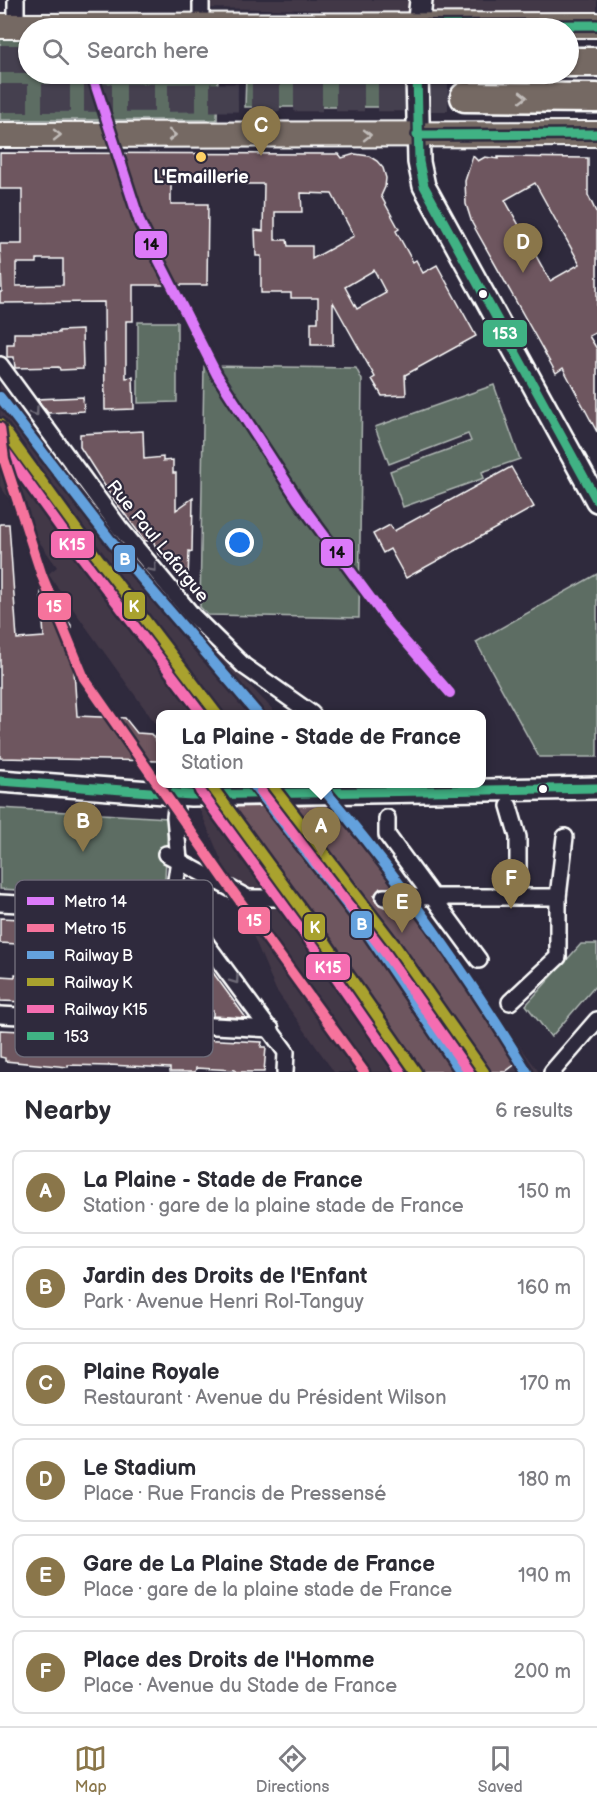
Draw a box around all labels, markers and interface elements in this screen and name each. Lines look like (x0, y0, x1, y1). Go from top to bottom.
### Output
search box (18, 18, 579, 84)
icon: search (39, 35, 72, 68)
text: Search here (87, 38, 209, 65)
one-way arrow (519, 91, 528, 103)
pin: C (242, 106, 280, 156)
one-way arrow (52, 129, 61, 141)
one-way arrow (167, 129, 176, 141)
one-way arrow (362, 129, 371, 141)
marker: L'Emaillerie (194, 150, 208, 164)
place label: L'Emaillerie (153, 167, 249, 188)
pin: D (504, 224, 542, 273)
line badge: 14 (134, 230, 168, 259)
text: 14 (143, 236, 160, 255)
unlabelled marker (477, 288, 489, 300)
line badge: 153 (482, 319, 528, 348)
text: 153 (492, 325, 518, 344)
one-way arrow (27, 406, 38, 417)
street label: Rue Paul Lafargue (102, 476, 213, 607)
your location (225, 528, 254, 557)
line badge: K15 (50, 530, 95, 559)
text: K15 (59, 536, 85, 555)
line badge: 14 (320, 538, 354, 567)
line badge: B (113, 544, 136, 573)
text: 14 (329, 544, 346, 563)
text: B (119, 551, 131, 570)
one-way arrow (145, 561, 156, 572)
line badge: K (123, 591, 146, 620)
line badge: 15 (37, 592, 72, 621)
text: 15 (46, 598, 62, 617)
text: K (129, 598, 140, 617)
popup (156, 710, 486, 788)
text: La Plaine - Stade de France (181, 724, 461, 751)
text: Station (181, 751, 244, 775)
unlabelled marker (537, 783, 549, 795)
pin: B (64, 802, 103, 852)
pin: A (302, 808, 340, 857)
pin: F (492, 860, 530, 909)
legend (15, 880, 213, 1057)
pin: E (382, 884, 422, 933)
text: Metro 14 (64, 893, 127, 912)
line badge: 15 (237, 906, 271, 935)
line badge: B (350, 910, 373, 939)
text: 15 (246, 912, 262, 931)
line badge: K (303, 913, 326, 941)
text: B (356, 916, 368, 935)
text: K (310, 919, 321, 938)
text: Metro 15 (64, 920, 126, 939)
text: Railway B (64, 947, 133, 966)
line badge: K15 (305, 953, 351, 981)
text: K15 (315, 959, 341, 978)
text: Railway K (64, 974, 133, 993)
one-way arrow (228, 974, 239, 985)
text: Railway K15 (64, 1001, 148, 1020)
text: 153 (64, 1028, 89, 1047)
text: Nearby (24, 1096, 111, 1127)
text: 6 results (495, 1099, 573, 1123)
text: La Plaine - Stade de France (83, 1167, 363, 1194)
text: A (39, 1180, 52, 1204)
text: 150 m (518, 1180, 571, 1204)
text: Station · gare de la plaine stade de France (83, 1194, 464, 1218)
text: Jardin des Droits de l'Enfant (83, 1263, 367, 1290)
text: B (38, 1276, 53, 1300)
text: 160 m (517, 1276, 571, 1300)
text: Park · Avenue Henri Rol-Tanguy (83, 1290, 364, 1314)
text: Plaine Royale (83, 1359, 219, 1386)
text: C (38, 1372, 53, 1396)
text: 170 m (520, 1372, 571, 1396)
text: Restaurant · Avenue du Président Wilson (83, 1386, 446, 1410)
text: Le Stadium (83, 1455, 196, 1482)
text: D (39, 1468, 52, 1492)
text: 180 m (518, 1468, 571, 1492)
text: Place · Rue Francis de Pressensé (83, 1482, 386, 1506)
text: Gare de La Plaine Stade de France (83, 1551, 435, 1578)
text: E (39, 1564, 52, 1588)
text: 190 m (518, 1564, 571, 1588)
text: Place · gare de la plaine stade de France (83, 1578, 452, 1602)
text: Place des Droits de l'Homme (83, 1647, 374, 1674)
text: F (39, 1660, 52, 1684)
text: 200 m (514, 1660, 571, 1684)
text: Place · Avenue du Stade de France (83, 1674, 397, 1698)
tab: Map (74, 1742, 107, 1797)
tab: Directions (256, 1742, 329, 1797)
tab: Saved (478, 1742, 523, 1797)

